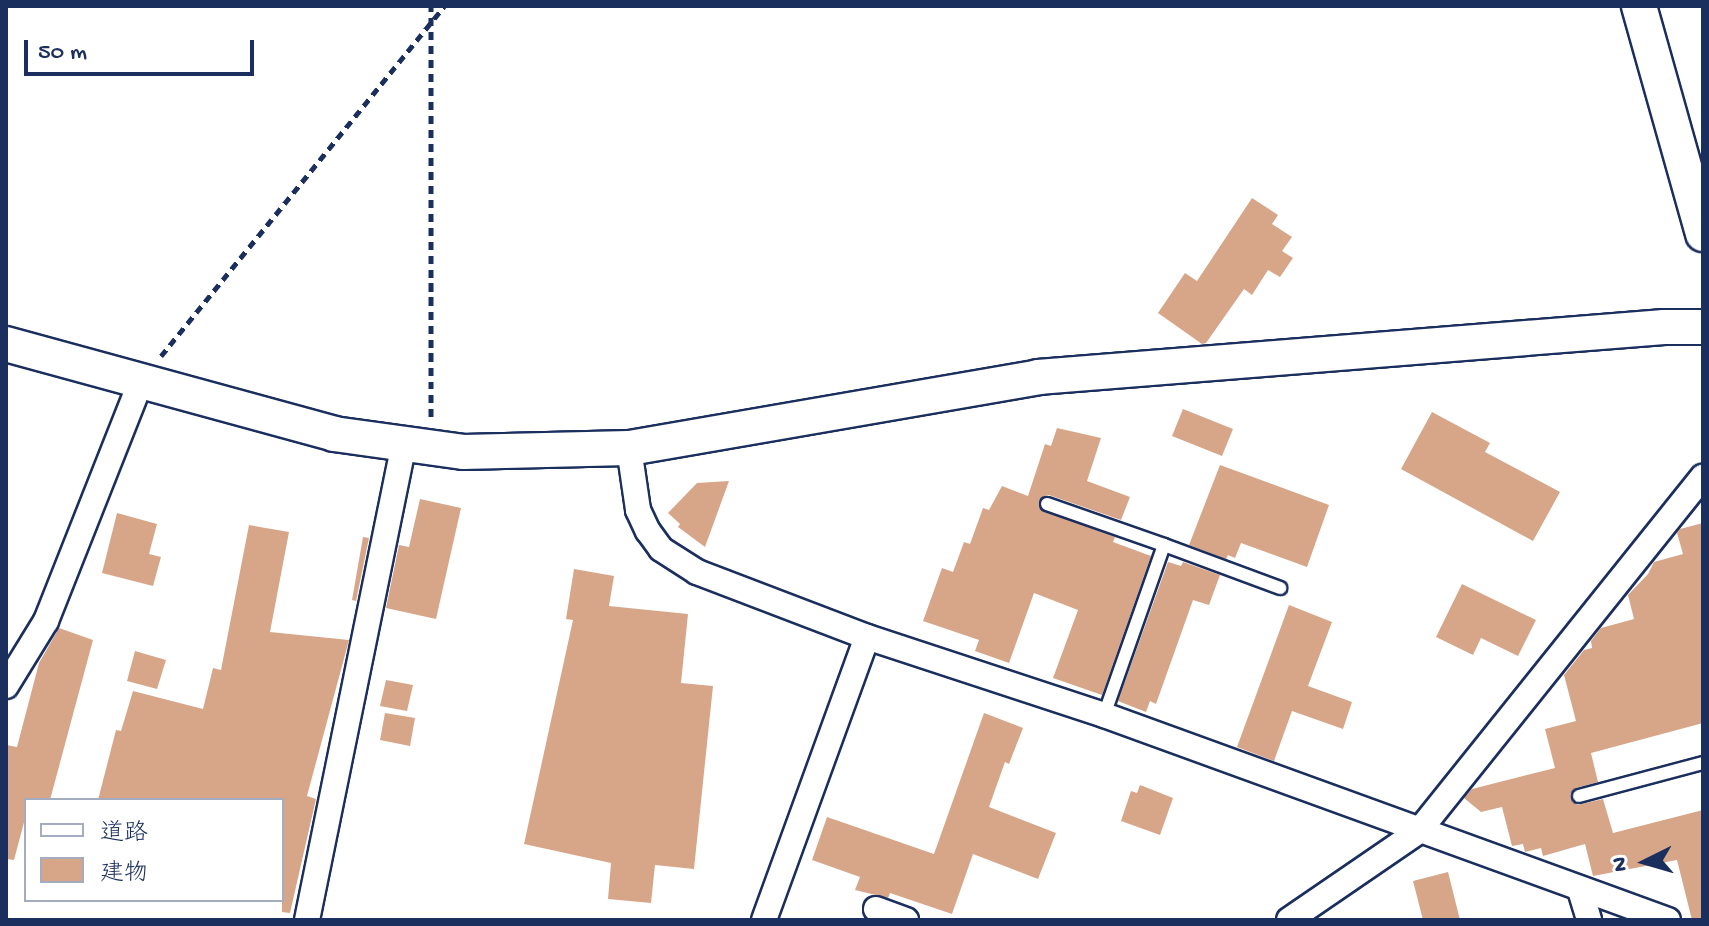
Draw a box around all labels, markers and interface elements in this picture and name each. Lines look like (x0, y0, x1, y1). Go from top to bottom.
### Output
scale bar (28, 24, 258, 74)
text: 50 m (38, 39, 87, 68)
legend (24, 798, 284, 902)
text: 道路 (100, 820, 148, 849)
north arrow (1605, 822, 1685, 902)
text: N (1608, 856, 1635, 872)
text: 建物 (100, 860, 148, 889)

